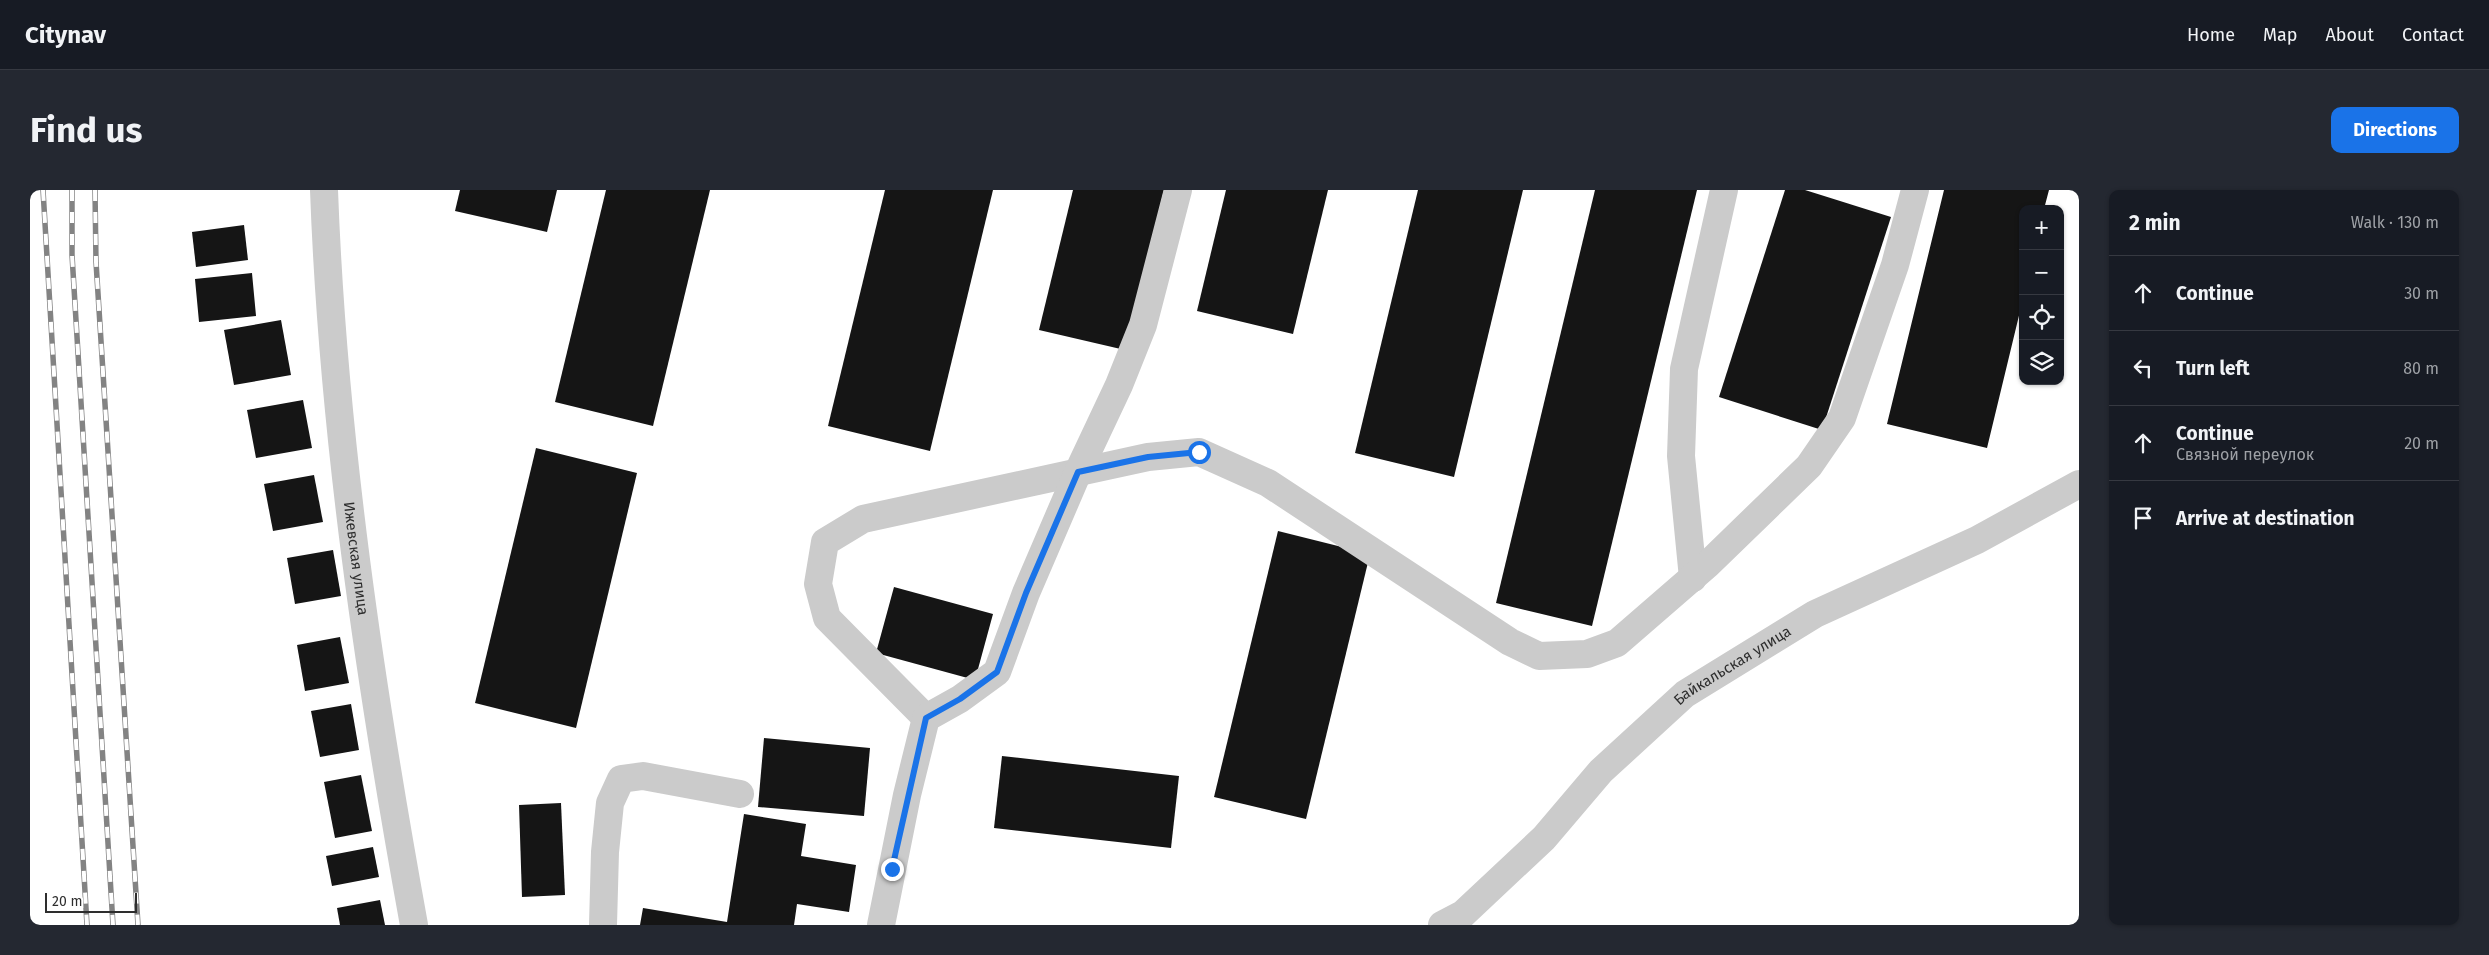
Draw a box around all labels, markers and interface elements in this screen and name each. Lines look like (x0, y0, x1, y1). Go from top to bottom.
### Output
text: Citynav (25, 21, 106, 49)
text: Home (2187, 24, 2235, 46)
text: Map (2263, 24, 2297, 46)
text: About (2325, 24, 2374, 46)
text: Contact (2402, 24, 2464, 46)
button: Directions (2331, 107, 2459, 153)
text: Find us (30, 109, 142, 151)
map controls (2019, 205, 2064, 385)
button: + (2019, 205, 2064, 250)
text: 2 min (2129, 210, 2181, 236)
text: Walk · 130 m (2351, 213, 2439, 232)
button: − (2019, 250, 2064, 295)
icon: ahead (2129, 279, 2157, 307)
text: Continue (2176, 282, 2254, 305)
text: 30 m (2404, 284, 2439, 303)
button: locate (2019, 295, 2064, 340)
button: layers (2019, 340, 2064, 385)
icon: left (2129, 354, 2157, 382)
text: Turn left (2176, 357, 2250, 380)
text: 80 m (2403, 359, 2439, 378)
text: Continue (2176, 422, 2254, 445)
icon: ahead (2129, 429, 2157, 457)
text: 20 m (2404, 434, 2439, 453)
route start (1188, 441, 1211, 464)
text: Связной переулок (2176, 445, 2314, 464)
street label: Ижевская улица (340, 501, 372, 616)
icon: arrive (2129, 504, 2157, 532)
text: Arrive at destination (2176, 507, 2355, 530)
street label: Байкальская улица (1670, 622, 1794, 709)
route end (881, 858, 904, 881)
scale bar (45, 890, 138, 913)
text: 20 m (52, 893, 82, 910)

